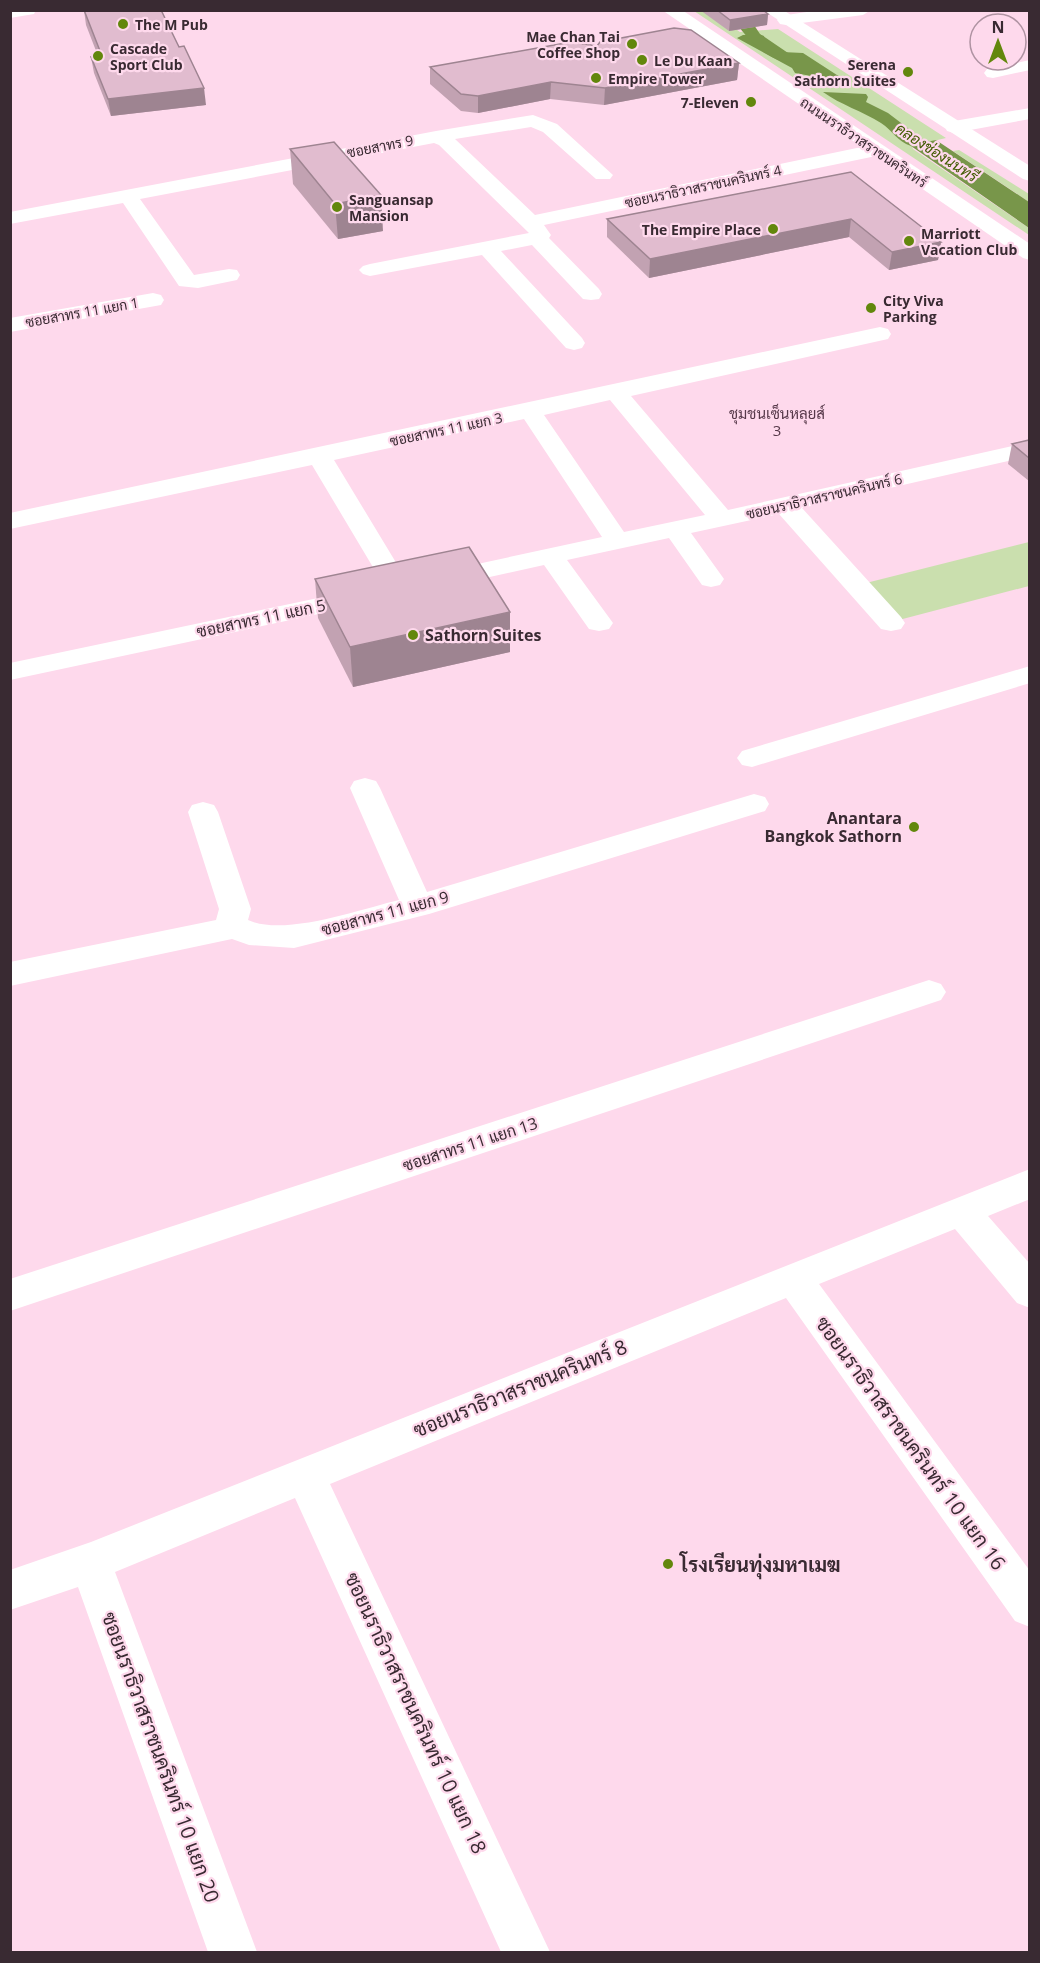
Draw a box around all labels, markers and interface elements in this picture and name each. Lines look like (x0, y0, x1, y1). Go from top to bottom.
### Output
north arrow (968, 12, 1028, 72)
place label: The M Pub (135, 15, 208, 34)
text: N (991, 16, 1005, 38)
marker: The M Pub (116, 17, 130, 31)
place label: Mae Chan Tai Coffee Shop (526, 27, 620, 62)
marker: Mae Chan Tai Coffee Shop (625, 37, 639, 51)
place label: Cascade Sport Club (110, 39, 183, 74)
marker: Cascade Sport Club (91, 49, 105, 63)
place label: Le Du Kaan (654, 51, 732, 70)
marker: Le Du Kaan (635, 53, 649, 67)
place label: Serena Sathorn Suites (794, 55, 896, 90)
marker: Serena Sathorn Suites (901, 65, 915, 79)
place label: Empire Tower (608, 69, 705, 88)
marker: Empire Tower (589, 71, 603, 85)
street label: ถนนนราธิวาสราชนครินทร์ (797, 92, 931, 192)
place label: 7-Eleven (681, 93, 739, 112)
marker: 7-Eleven (744, 95, 758, 109)
water label: คลองช่องนนทรี (892, 118, 983, 187)
street label: ซอยสาทร 9 (345, 130, 415, 162)
street label: ซอยนราธิวาสราชนครินทร์ 4 (623, 160, 783, 212)
place label: Sanguansap Mansion (349, 190, 434, 225)
marker: Sanguansap Mansion (330, 200, 344, 214)
place label: The Empire Place (642, 220, 761, 239)
marker: The Empire Place (766, 222, 780, 236)
place label: Marriott Vacation Club (921, 224, 1017, 259)
marker: Marriott Vacation Club (902, 234, 916, 248)
place label: City Viva Parking (883, 291, 944, 326)
street label: ซอยสาทร 11 แยก 1 (24, 293, 140, 331)
marker: City Viva Parking (864, 301, 878, 315)
district label: ชุมชนเซ็นหลุยส์ 3 (729, 403, 825, 440)
street label: ซอยสาทร 11 แยก 3 (388, 408, 504, 450)
street label: ซอยนราธิวาสราชนครินทร์ 6 (744, 469, 904, 523)
street label: ซอยสาทร 11 แยก 5 (195, 594, 327, 642)
place label: Sathorn Suites (425, 624, 541, 646)
marker: Sathorn Suites (406, 628, 420, 642)
place label: Anantara Bangkok Sathorn (765, 807, 902, 847)
marker: Anantara Bangkok Sathorn (907, 820, 921, 834)
street label: ซอยสาทร 11 แยก 9 (319, 885, 451, 941)
street label: ซอยสาทร 11 แยก 13 (400, 1112, 540, 1176)
street label: ซอยนราธิวาสราชนครินทร์ 10 แยก 16 (810, 1311, 1012, 1575)
street label: ซอยนราธิวาสราชนครินทร์ 8 (409, 1333, 631, 1443)
place label: โรงเรียนทุ่งมหาเมฆ (679, 1551, 841, 1580)
marker: โรงเรียนทุ่งมหาเมฆ (661, 1557, 675, 1571)
street label: ซอยนราธิวาสราชนครินทร์ 10 แยก 18 (339, 1568, 493, 1858)
street label: ซอยนราธิวาสราชนครินทร์ 10 แยก 20 (96, 1608, 226, 1906)

